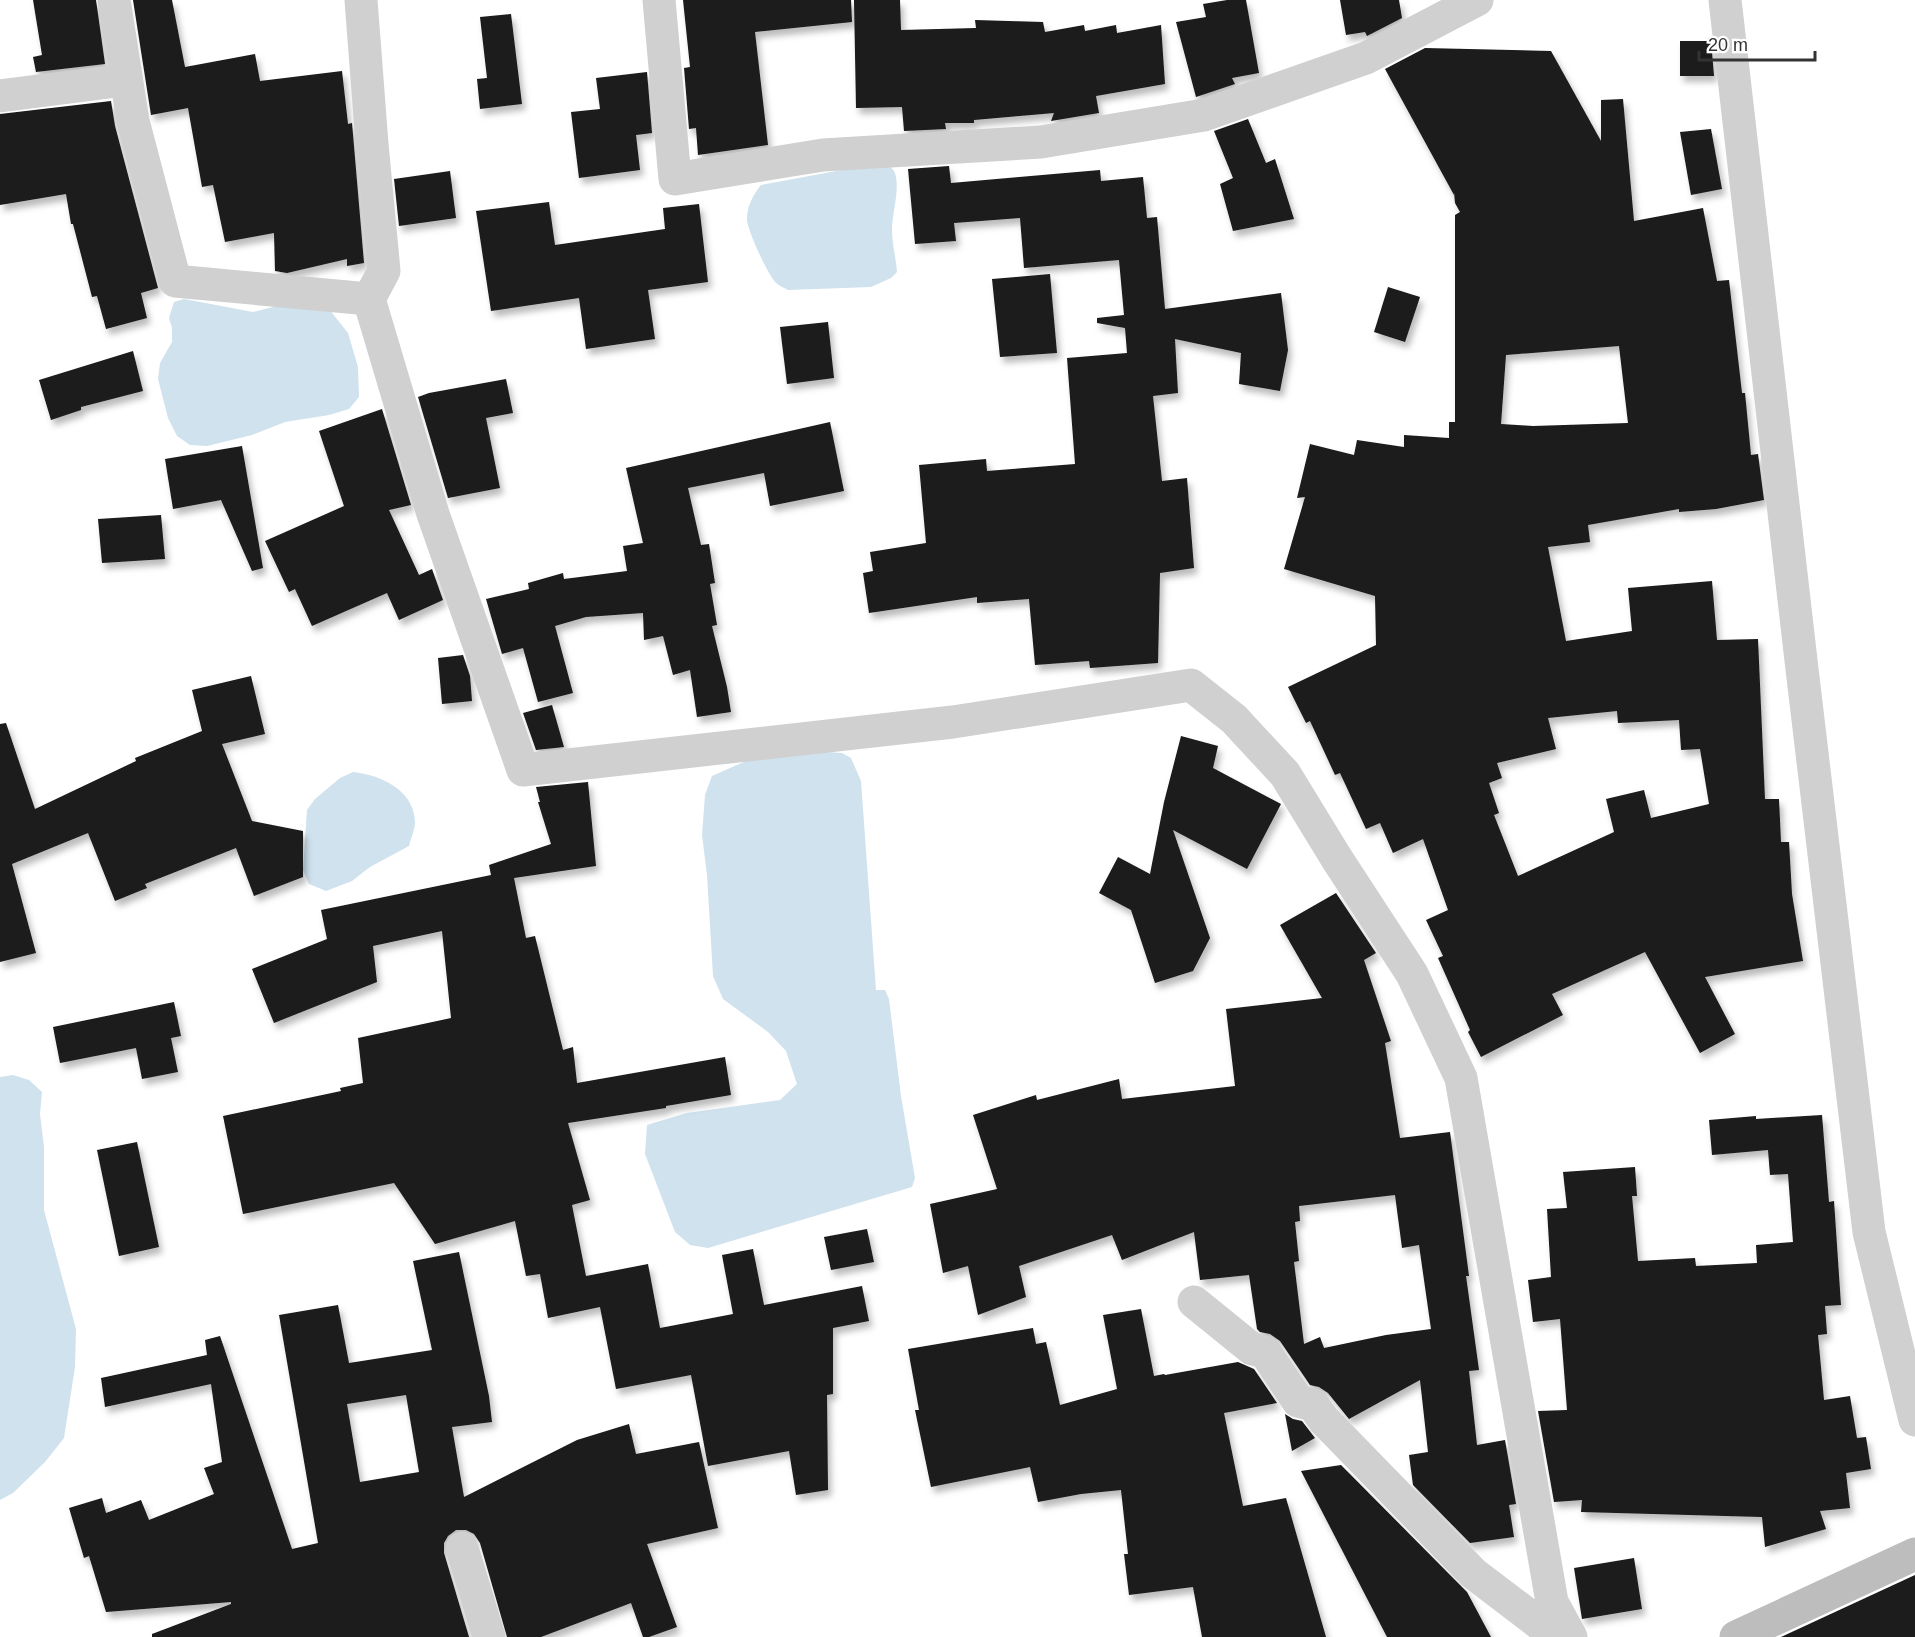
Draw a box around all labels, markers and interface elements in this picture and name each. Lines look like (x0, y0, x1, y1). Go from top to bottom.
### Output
scale bar (1699, 24, 1814, 62)
text: 20 m (1708, 35, 1748, 55)

